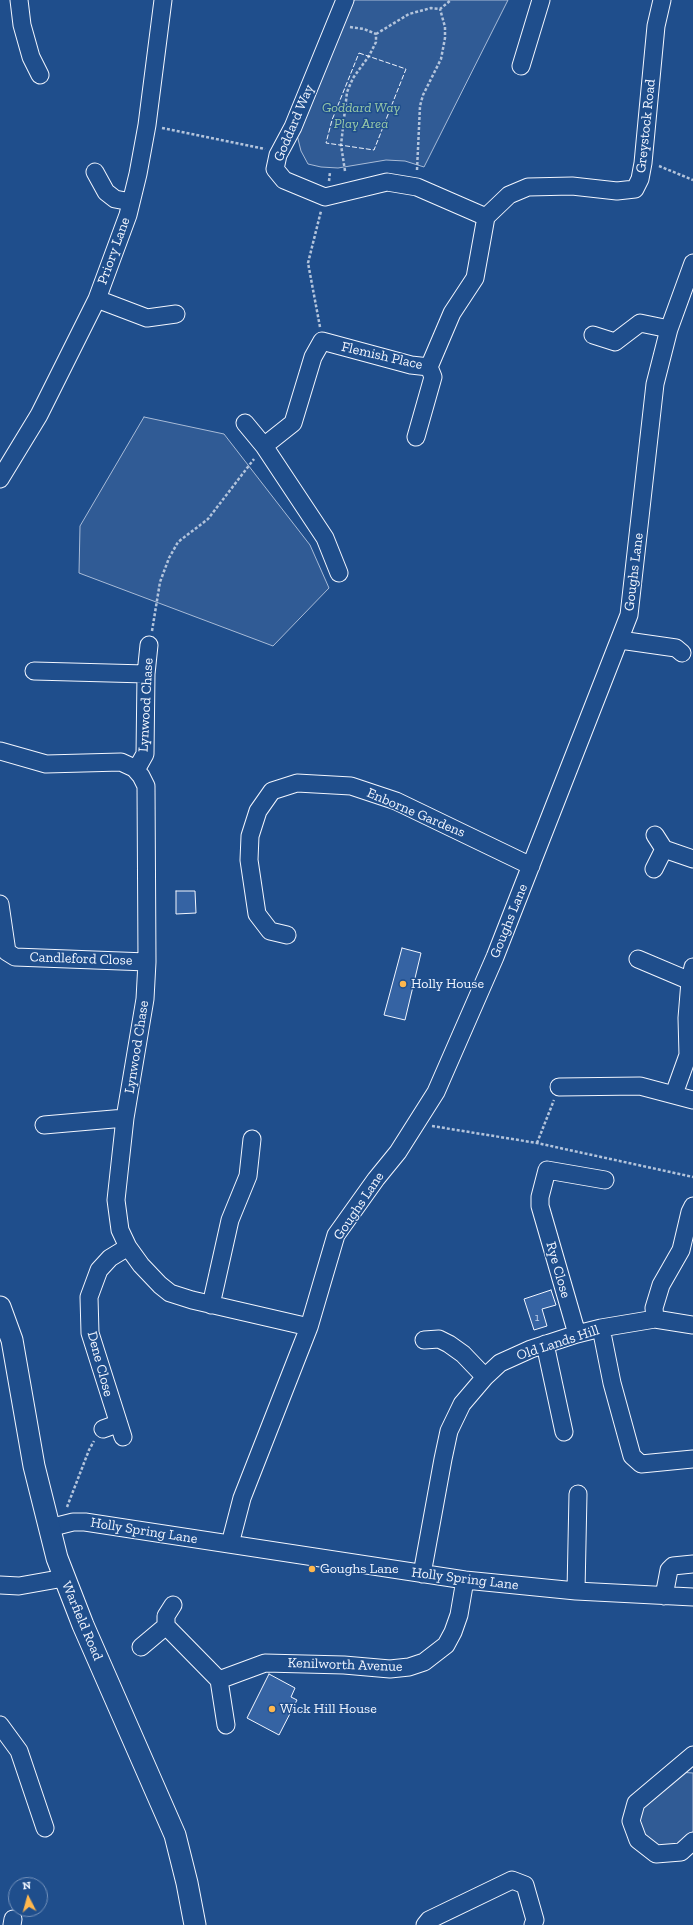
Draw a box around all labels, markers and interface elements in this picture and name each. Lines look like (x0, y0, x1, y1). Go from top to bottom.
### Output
street label: Greystock Road (633, 78, 659, 174)
street label: Goddard Way (270, 82, 318, 164)
park label: Goddard Way Play Area (322, 100, 400, 132)
street label: Priory Lane (94, 215, 134, 287)
street label: Flemish Place (340, 338, 424, 374)
street label: Goughs Lane (621, 532, 647, 612)
street label: Lynwood Chase (135, 658, 157, 752)
street label: Enborne Gardens (364, 785, 468, 841)
street label: Goughs Lane (487, 881, 531, 961)
street label: Candleford Close (29, 949, 133, 969)
place label: Holly House (411, 976, 484, 992)
marker: Holly House (398, 979, 408, 989)
street label: Lynwood Chase (121, 999, 153, 1095)
street label: Goughs Lane (330, 1169, 388, 1243)
street label: Rye Close (542, 1240, 574, 1300)
house number: 1 (535, 1311, 539, 1325)
street label: Old Lands Hill (515, 1322, 601, 1364)
street label: Dene Close (83, 1330, 117, 1398)
street label: Holly Spring Lane (89, 1514, 199, 1548)
place label: Goughs Lane (320, 1561, 399, 1577)
marker: Goughs Lane (307, 1564, 317, 1574)
street label: Holly Spring Lane (410, 1564, 520, 1594)
street label: Warfield Road (58, 1579, 106, 1663)
street label: Kenilworth Avenue (287, 1655, 403, 1675)
place label: Wick Hill House (280, 1701, 377, 1717)
marker: Wick Hill House (267, 1704, 277, 1714)
north arrow (8, 1877, 48, 1917)
text: N (22, 1879, 32, 1892)

